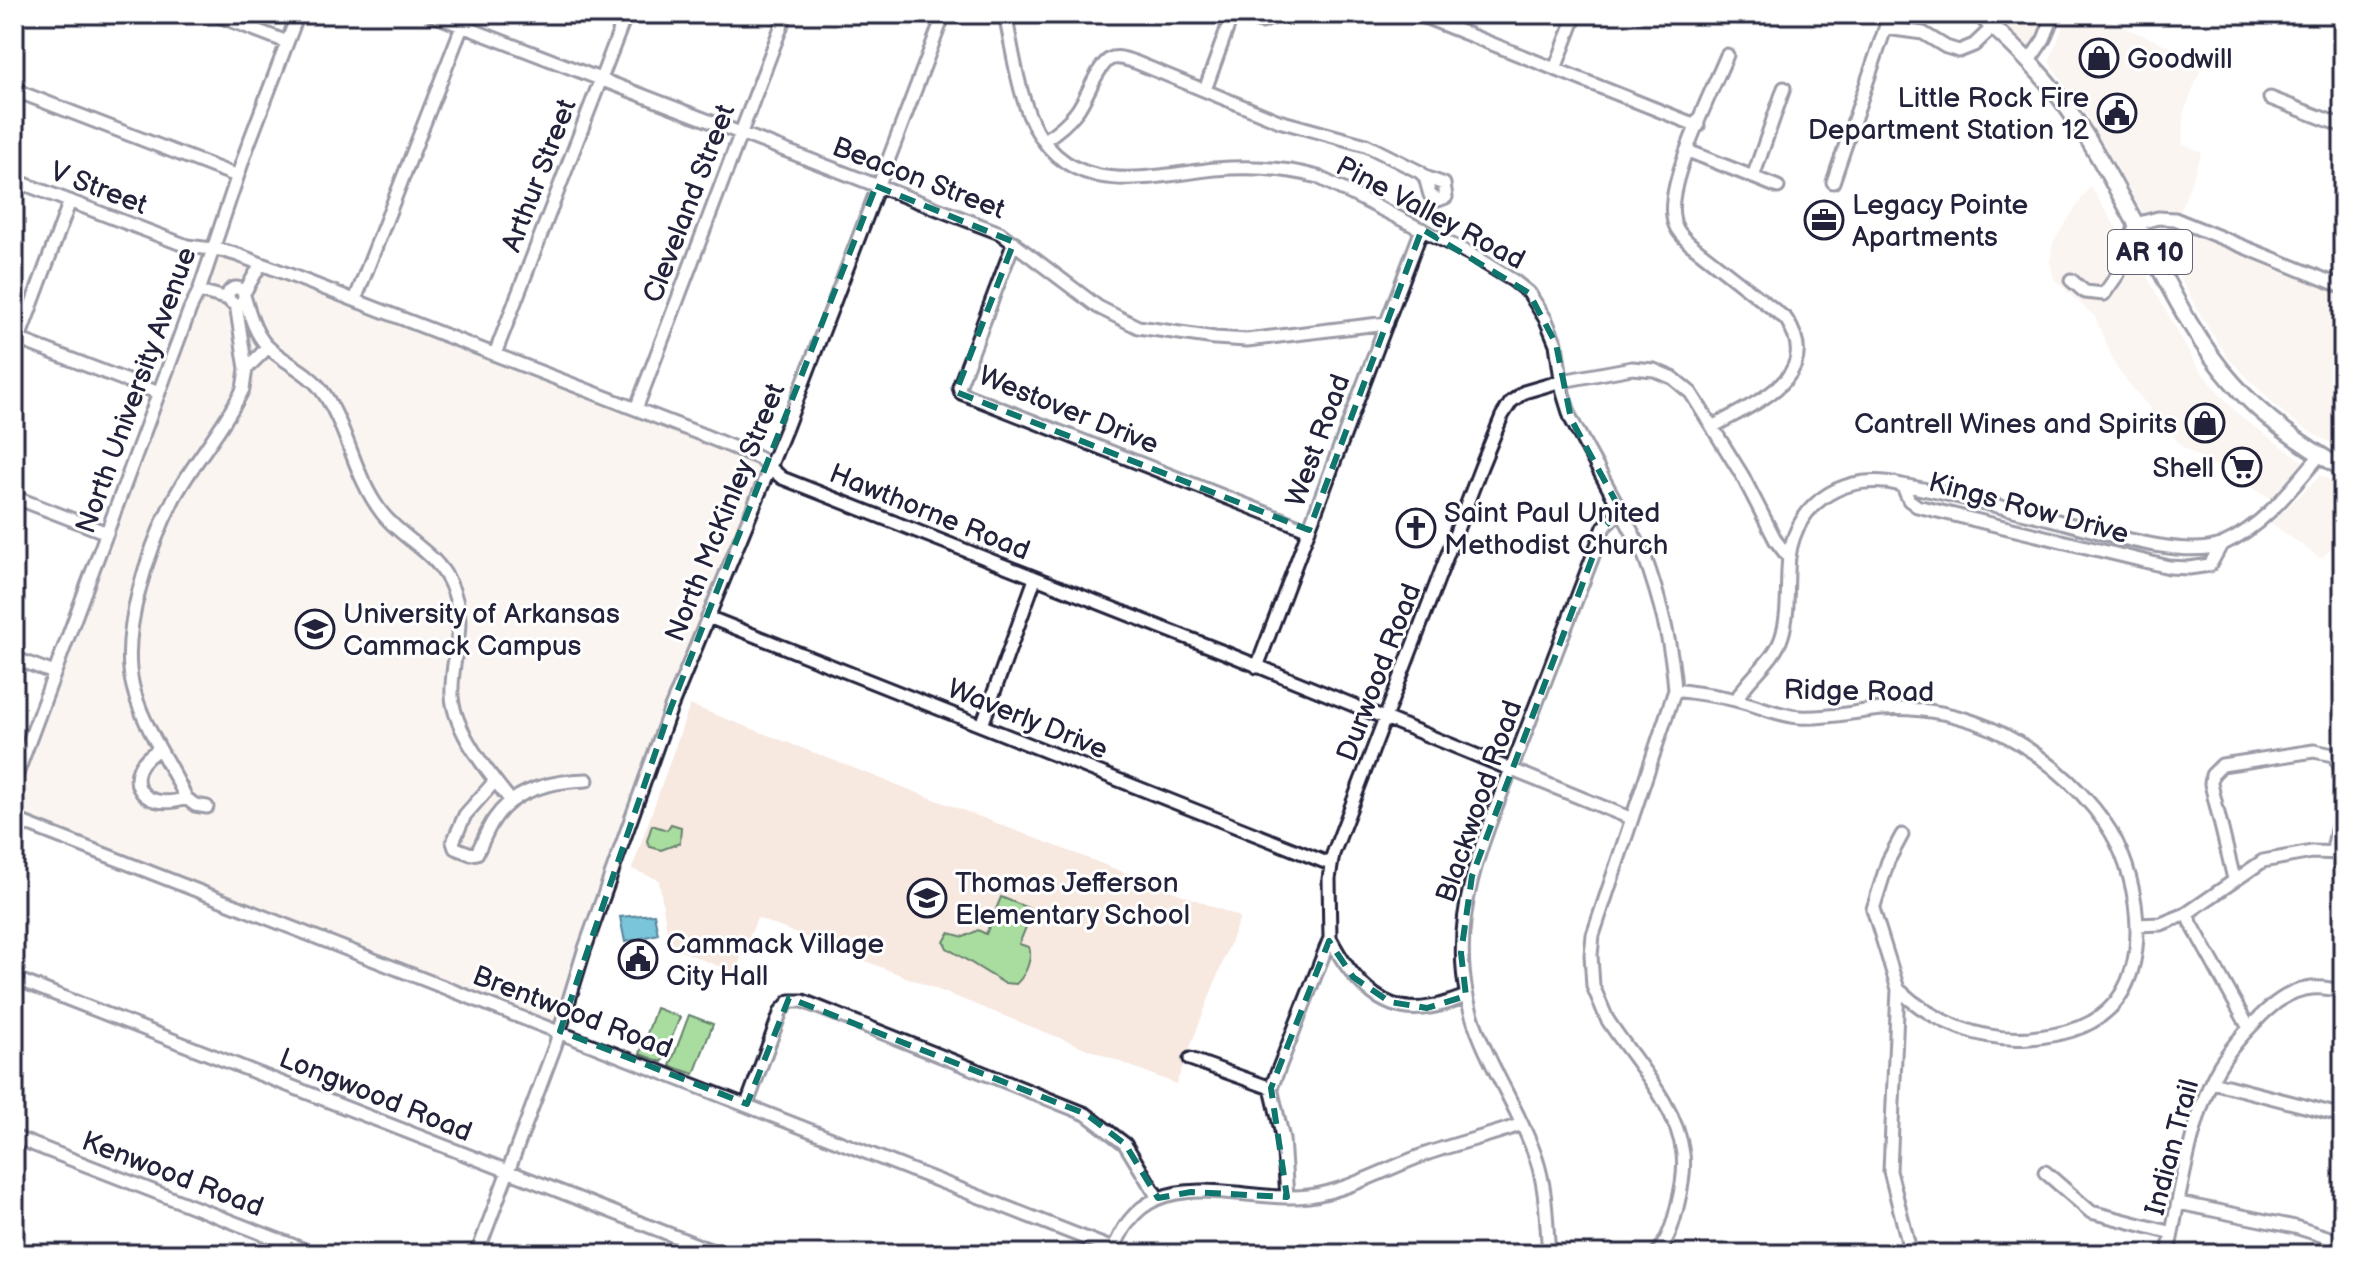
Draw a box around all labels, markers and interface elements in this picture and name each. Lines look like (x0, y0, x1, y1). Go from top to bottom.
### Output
shop icon: Goodwill (2078, 37, 2120, 79)
place label: Goodwill (2127, 43, 2233, 76)
place label: Little Rock Fire Department Station 12 (1808, 82, 2089, 147)
public building icon: Little Rock Fire Department Station 12 (2096, 92, 2138, 134)
street label: Arthur Street (495, 94, 584, 257)
street label: Cleveland Street (636, 99, 743, 307)
street label: Beacon Street (828, 130, 1010, 227)
street label: Pine Valley Road (1330, 150, 1530, 277)
street label: V Street (45, 155, 152, 222)
place label: Legacy Pointe Apartments (1852, 189, 2028, 254)
office icon: Legacy Pointe Apartments (1803, 199, 1845, 241)
road number: AR 10 (2108, 230, 2192, 274)
street label: North University Avenue (69, 243, 204, 538)
street label: Westover Drive (974, 359, 1163, 461)
street label: West Road (1279, 370, 1358, 511)
street label: North McKinley Street (658, 378, 792, 646)
shop icon: Cantrell Wines and Spirits (2184, 402, 2226, 444)
place label: Cantrell Wines and Spirits (1854, 408, 2177, 441)
supermarket icon: Shell (2221, 446, 2263, 488)
place label: Shell (2152, 452, 2214, 485)
street label: Hawthorne Road (824, 457, 1034, 568)
street label: Kings Row Drive (1925, 466, 2132, 551)
place label: Saint Paul United Methodist Church (1444, 497, 1668, 562)
church icon: Saint Paul United Methodist Church (1395, 507, 1437, 549)
street label: Durwood Road (1330, 579, 1428, 766)
place label: University of Arkansas Cammack Campus (343, 598, 620, 663)
school or university icon: University of Arkansas Cammack Campus (294, 608, 336, 650)
street label: Waverly Drive (942, 672, 1112, 767)
street label: Ridge Road (1783, 674, 1935, 709)
street label: Blackwood Road (1429, 696, 1529, 907)
place label: Thomas Jefferson Elementary School (955, 867, 1190, 932)
school or university icon: Thomas Jefferson Elementary School (906, 877, 948, 919)
place label: Cammack Village City Hall (666, 928, 884, 993)
public building icon: Cammack Village City Hall (617, 938, 659, 980)
street label: Brentwood Road (468, 959, 677, 1066)
street label: Longwood Road (274, 1042, 477, 1149)
street label: Indian Trail (2139, 1076, 2206, 1219)
street label: Kenwood Road (77, 1125, 268, 1224)

